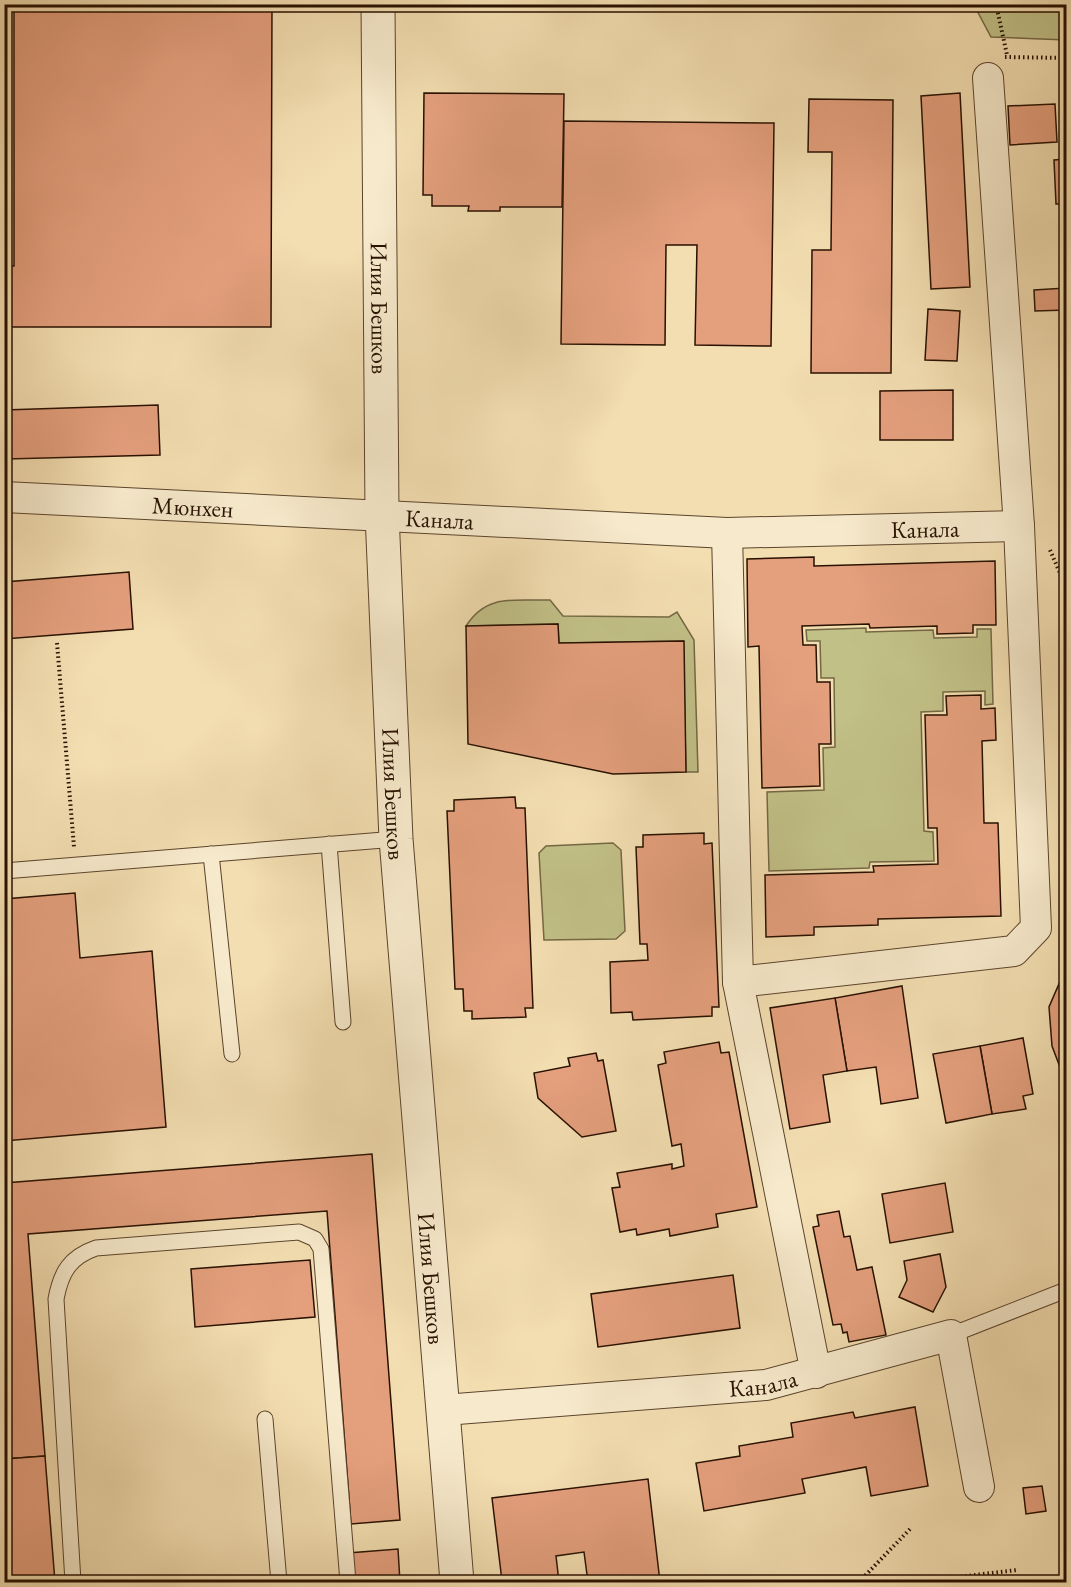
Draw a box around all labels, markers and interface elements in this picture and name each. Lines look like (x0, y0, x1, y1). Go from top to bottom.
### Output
street label: Илия Бешков (364, 242, 396, 374)
street label: Мюнхен (151, 489, 234, 524)
street label: Канала (404, 501, 475, 536)
street label: Канала (890, 512, 960, 545)
street label: Илия Бешков (376, 727, 413, 861)
street label: Илия Бешков (411, 1211, 453, 1345)
street label: Канала (728, 1362, 801, 1403)

